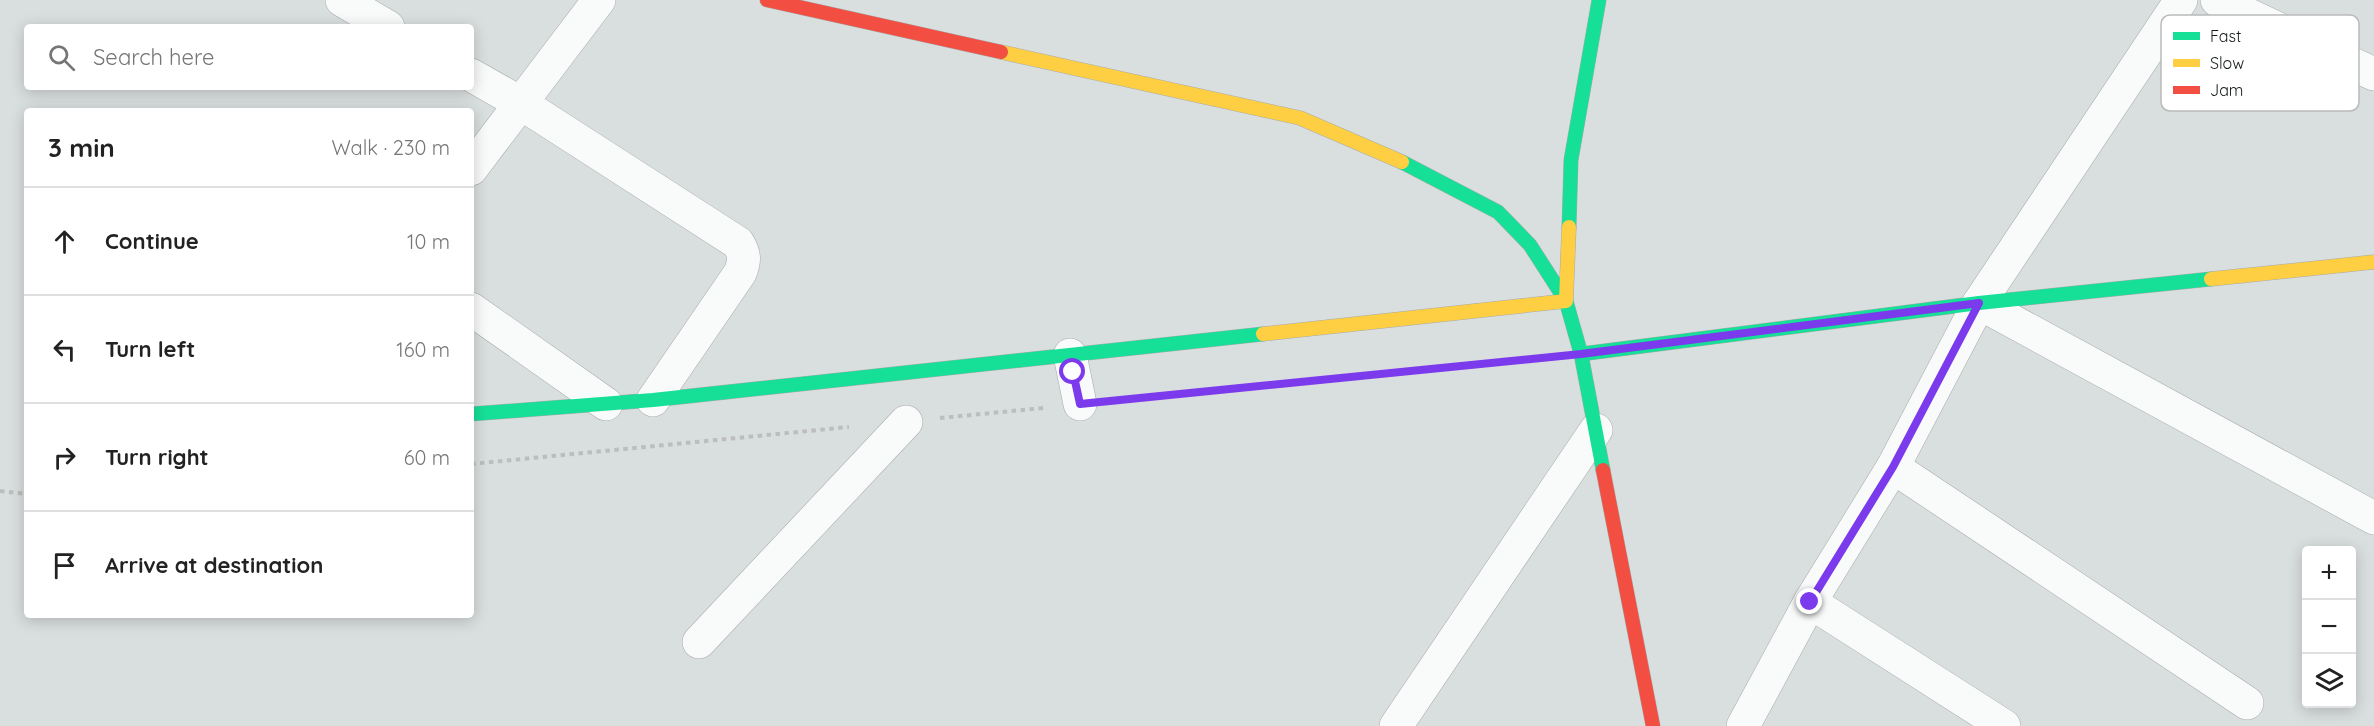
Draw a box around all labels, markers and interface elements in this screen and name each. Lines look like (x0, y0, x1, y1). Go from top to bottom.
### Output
legend (2161, 15, 2359, 111)
search box (24, 24, 474, 90)
text: Fast (2210, 26, 2241, 46)
icon: search (45, 41, 78, 74)
text: Search here (93, 43, 214, 71)
text: Slow (2210, 53, 2244, 73)
text: Jam (2210, 80, 2243, 100)
text: 3 min (48, 131, 115, 164)
text: Walk · 230 m (331, 135, 450, 160)
icon: ahead (48, 225, 81, 258)
text: Continue (105, 227, 199, 255)
text: 10 m (407, 229, 450, 254)
icon: left (48, 333, 81, 366)
text: Turn left (105, 335, 195, 363)
text: 160 m (396, 337, 450, 362)
route start (1059, 358, 1085, 384)
icon: right (48, 441, 81, 474)
text: Turn right (105, 443, 209, 471)
text: 60 m (404, 445, 450, 470)
map controls (2302, 546, 2356, 708)
button: + (2302, 546, 2356, 600)
icon: arrive (48, 549, 81, 582)
text: Arrive at destination (105, 551, 323, 579)
route end (1796, 588, 1822, 614)
button: − (2302, 600, 2356, 654)
button: layers (2302, 654, 2356, 708)

